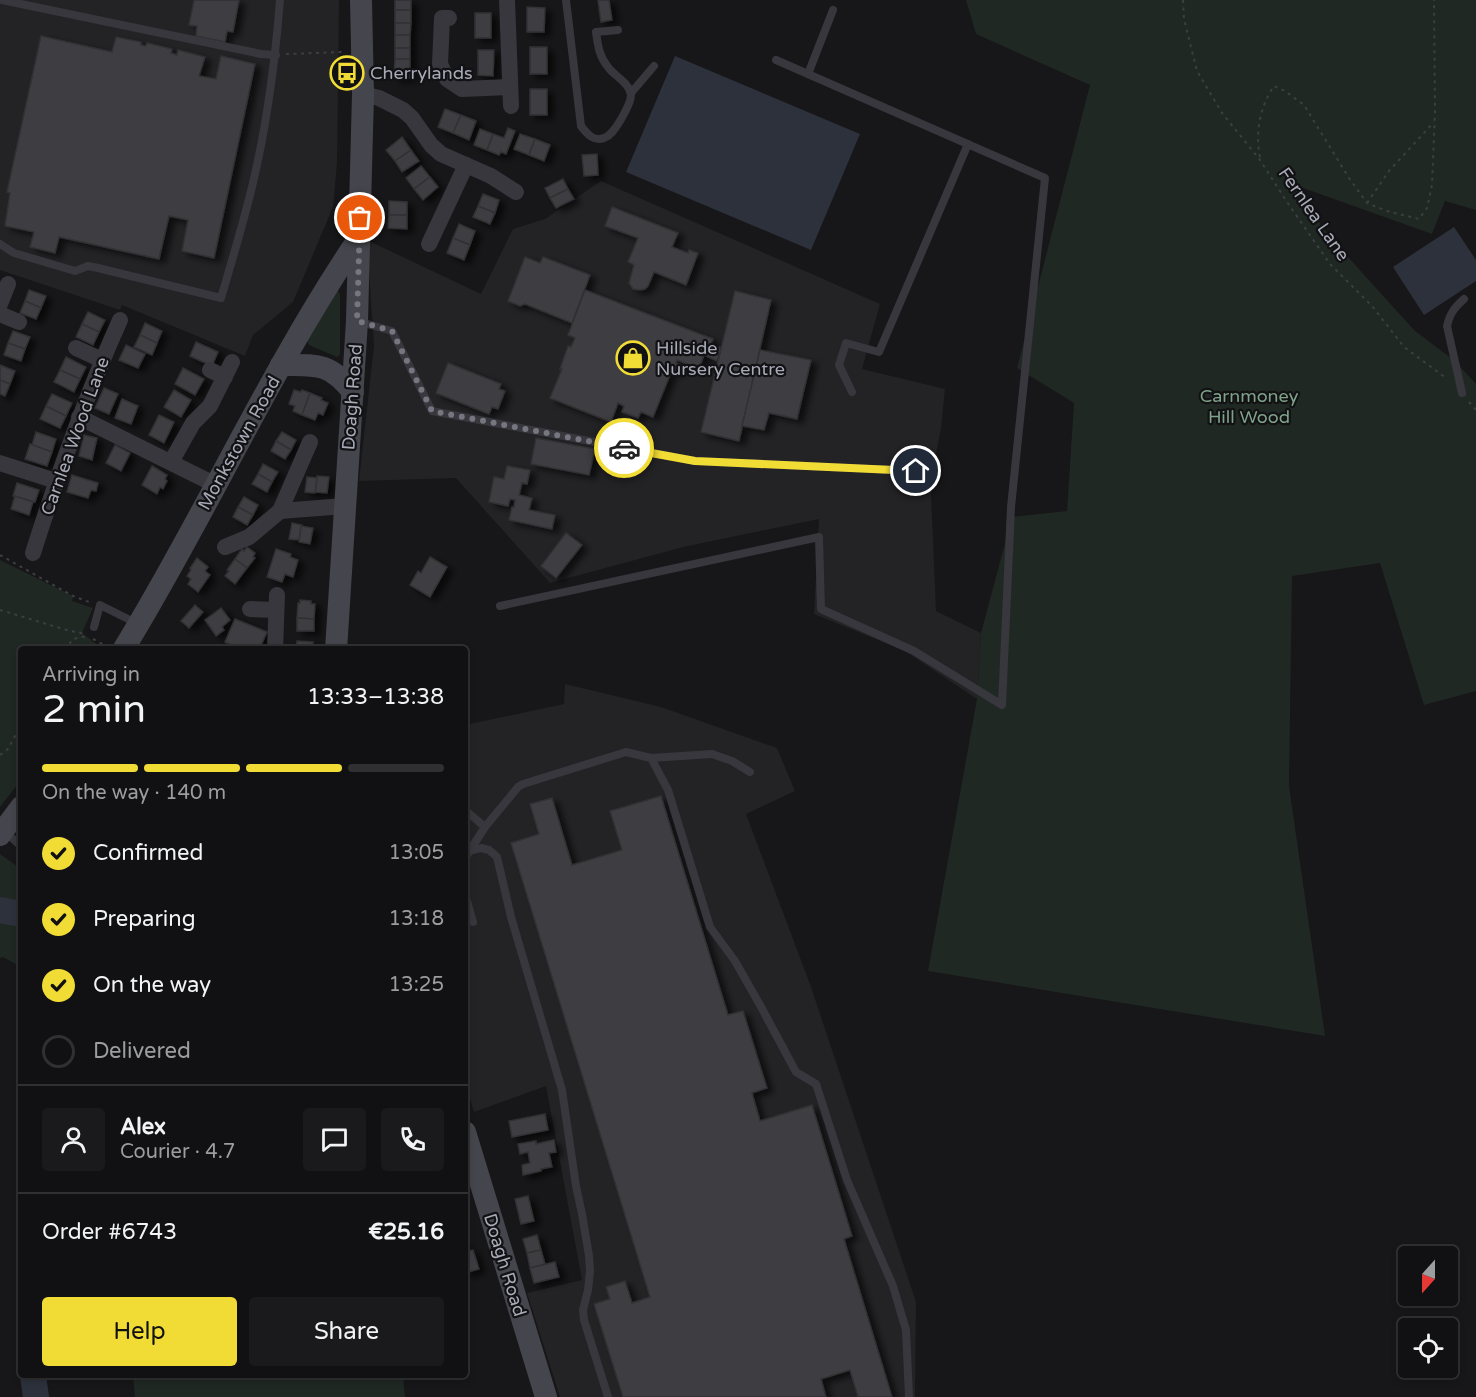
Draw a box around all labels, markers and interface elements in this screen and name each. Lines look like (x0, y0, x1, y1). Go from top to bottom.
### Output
bus stop icon: Cherrylands (329, 55, 365, 91)
place label: Cherrylands (370, 62, 473, 84)
street label: Fernlea Lane (1274, 163, 1354, 265)
pin (334, 192, 385, 243)
icon: bag (343, 201, 376, 234)
place label: Hillside Nursery Centre (656, 337, 785, 380)
shop icon: Hillside Nursery Centre (615, 340, 651, 376)
street label: Doagh Road (337, 343, 367, 451)
street label: Carnlea Wood Lane (36, 354, 114, 518)
street label: Monkstown Road (193, 372, 285, 514)
park label: Carnmoney Hill Wood (1200, 385, 1299, 428)
courier (594, 418, 654, 478)
icon: car (608, 432, 641, 465)
pin (890, 445, 941, 496)
icon: home (899, 454, 932, 487)
text: Arriving in (42, 663, 140, 687)
text: 13:33–13:38 (307, 684, 444, 710)
text: 2 min (42, 686, 146, 733)
text: On the way · 140 m (42, 781, 226, 805)
icon: check (42, 837, 75, 870)
text: Confirmed (93, 840, 203, 866)
text: 13:05 (389, 841, 444, 865)
icon: check (42, 903, 75, 936)
text: Preparing (93, 906, 196, 932)
text: 13:18 (389, 907, 444, 931)
icon: check (42, 969, 75, 1002)
text: On the way (93, 972, 211, 998)
text: 13:25 (389, 973, 444, 997)
text: Delivered (93, 1038, 191, 1064)
button: person (42, 1108, 105, 1171)
button: chat (303, 1108, 366, 1171)
button: phone (381, 1108, 444, 1171)
text: Alex (120, 1114, 166, 1140)
text: Courier · 4.7 (120, 1140, 235, 1164)
street label: Doagh Road (479, 1211, 531, 1319)
text: Order #6743 (42, 1219, 177, 1245)
text: €25.16 (368, 1219, 444, 1245)
north arrow (1398, 1246, 1458, 1306)
map controls (1398, 1246, 1458, 1378)
button: Help (42, 1297, 237, 1366)
button: Share (249, 1297, 444, 1366)
button: locate (1398, 1318, 1458, 1378)

